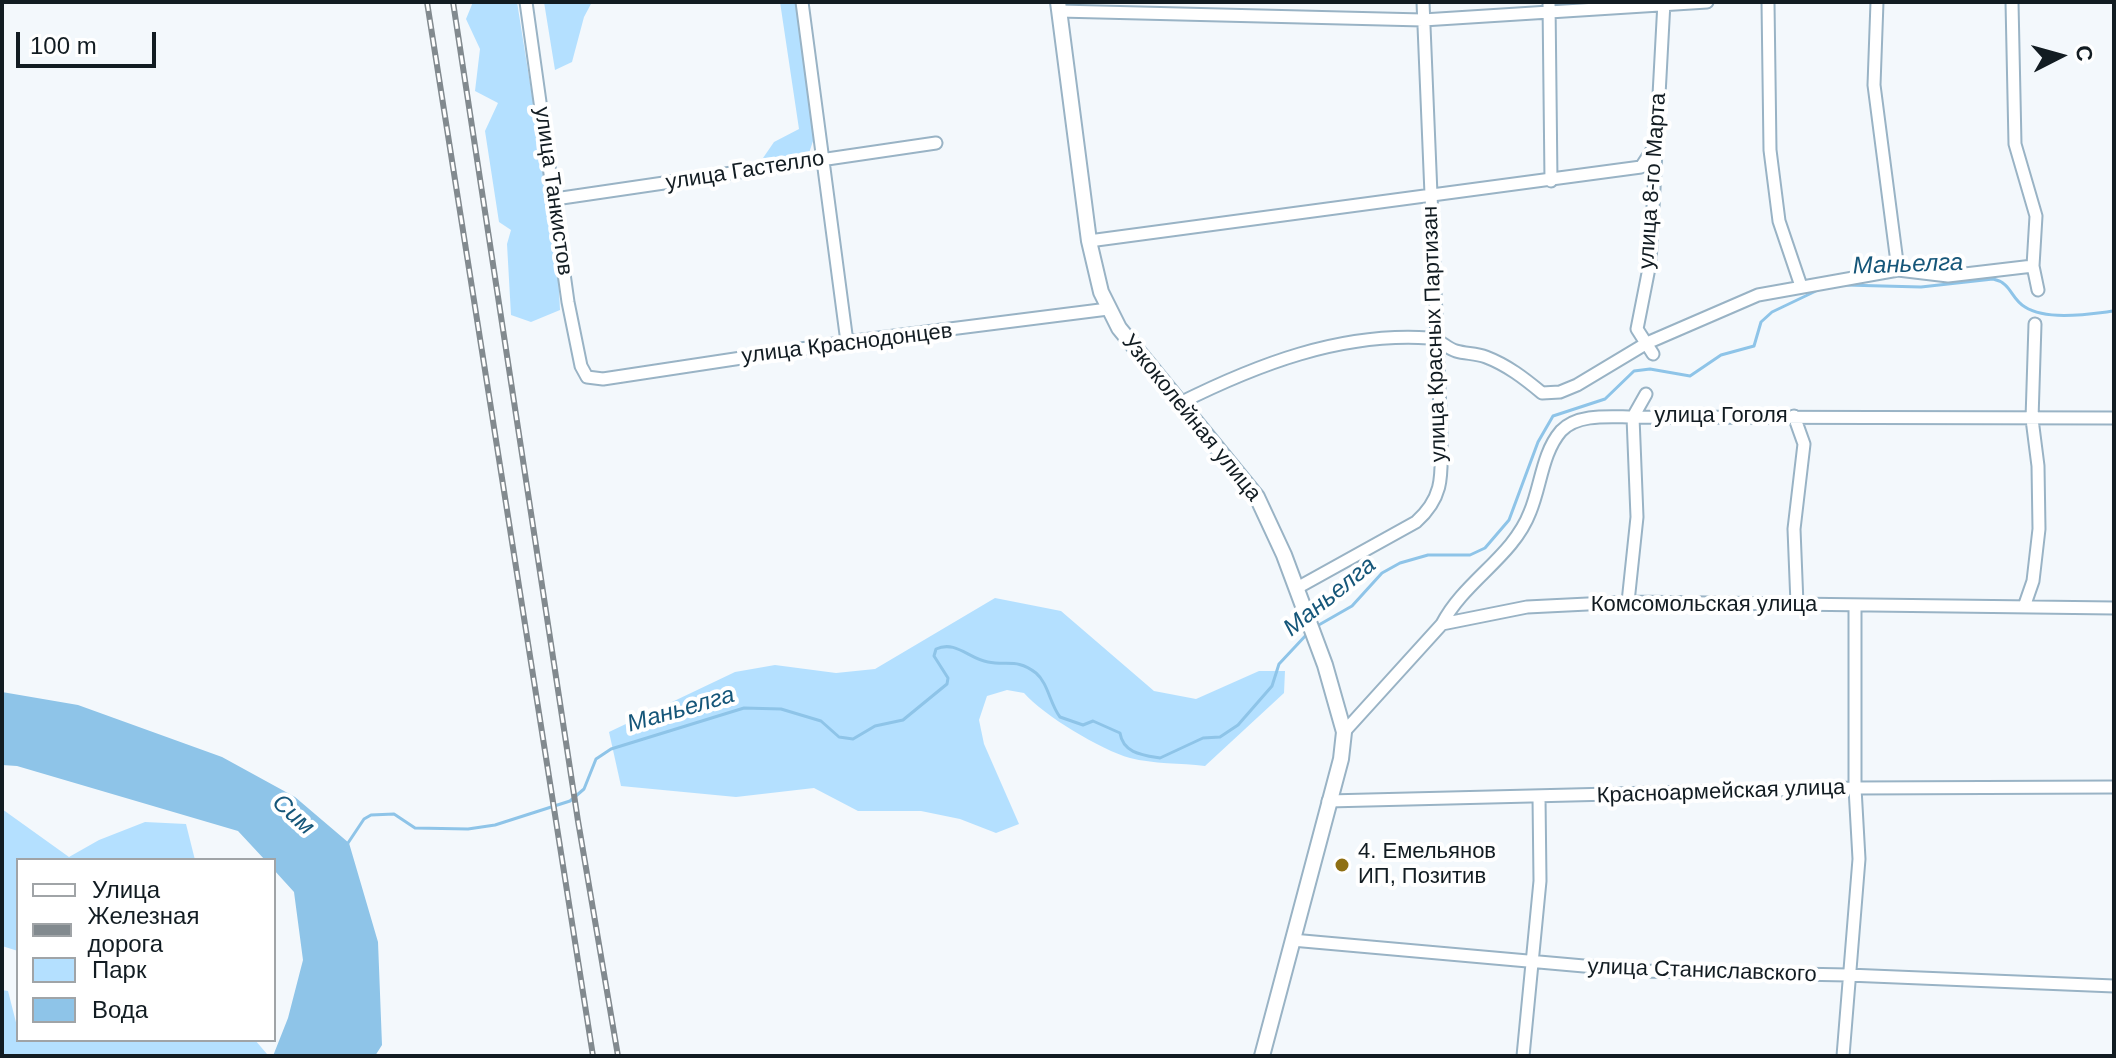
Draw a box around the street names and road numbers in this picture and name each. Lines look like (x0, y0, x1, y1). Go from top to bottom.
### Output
street label: улица 8-го Марта (1634, 92, 1672, 270)
street label: улица Танкистов (528, 105, 578, 277)
street label: улица Гастелло (664, 145, 826, 197)
street label: улица Красных Партизан (1417, 205, 1453, 463)
street label: улица Краснодонцев (740, 318, 954, 370)
street label: Узкоколейная улица (1116, 329, 1266, 507)
street label: улица Гоголя (1654, 403, 1788, 429)
street label: Комсомольская улица (1591, 592, 1817, 618)
street label: Красноармейская улица (1596, 774, 1846, 810)
street label: улица Станиславского (1587, 954, 1817, 988)

